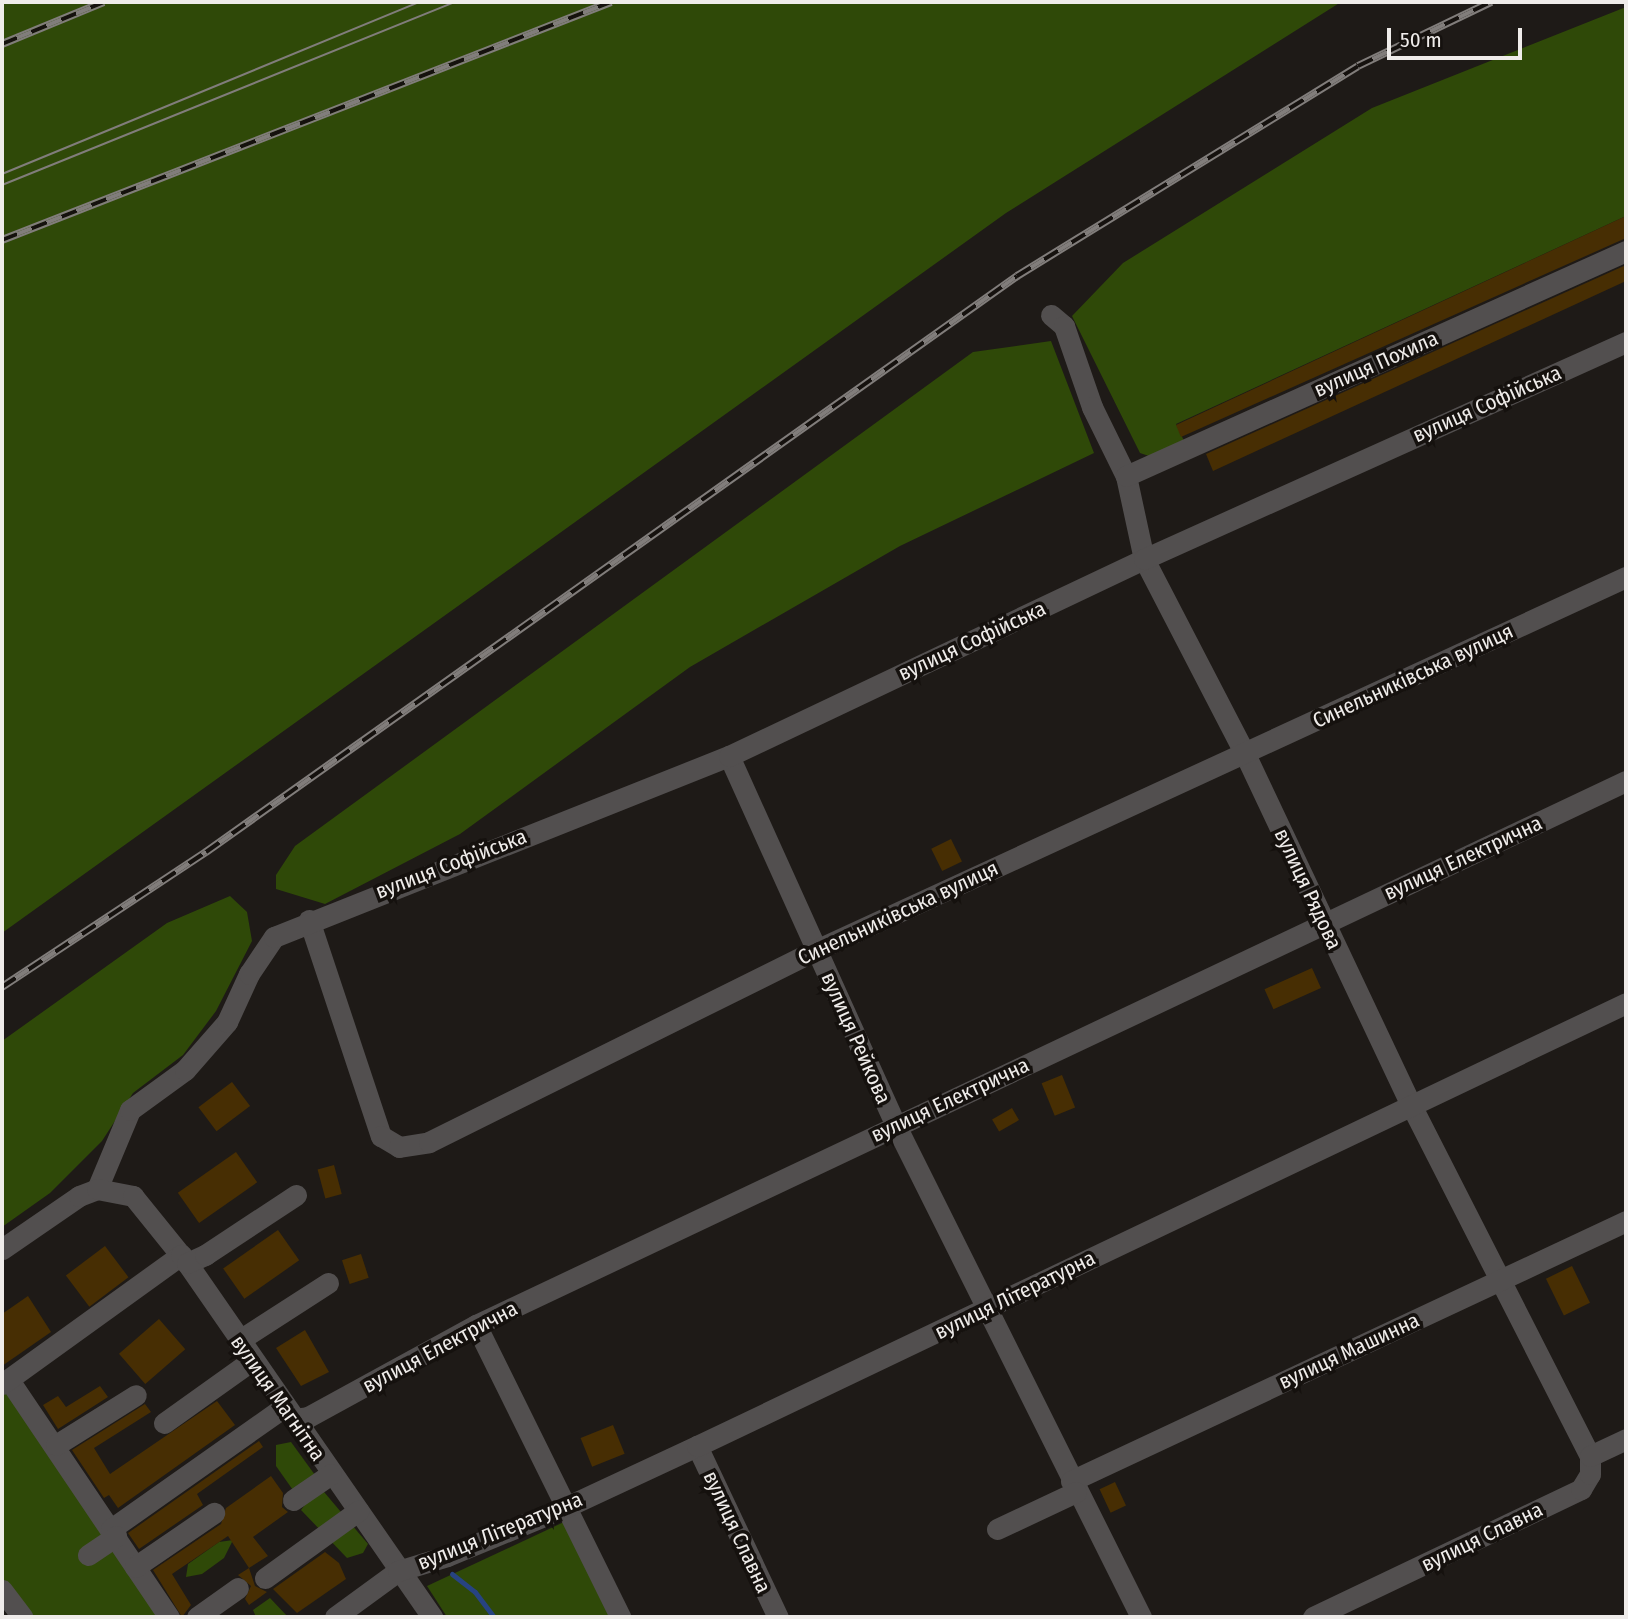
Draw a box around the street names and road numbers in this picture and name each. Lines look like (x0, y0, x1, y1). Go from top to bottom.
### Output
street label: вулиця Похила (1310, 325, 1442, 403)
street label: вулиця Софійська (1409, 360, 1565, 448)
street label: вулиця Софійська (894, 596, 1050, 686)
street label: Синельниківська вулиця (1309, 619, 1517, 733)
street label: вулиця Електрична (1380, 810, 1546, 906)
street label: вулиця Софійська (372, 824, 530, 904)
street label: вулиця Рядова (1269, 824, 1347, 954)
street label: Синельниківська вулиця (794, 856, 1002, 970)
street label: вулиця Рейкова (816, 968, 896, 1108)
street label: вулиця Електрична (867, 1052, 1033, 1148)
street label: вулиця Літературна (931, 1245, 1099, 1345)
street label: вулиця Електрична (358, 1296, 522, 1398)
street label: вулиця Машинна (1275, 1307, 1423, 1395)
street label: вулиця Магнітна (225, 1330, 331, 1466)
street label: вулиця Славна (698, 1467, 776, 1597)
street label: вулиця Літературна (414, 1486, 586, 1576)
street label: вулиця Славна (1417, 1497, 1547, 1577)

